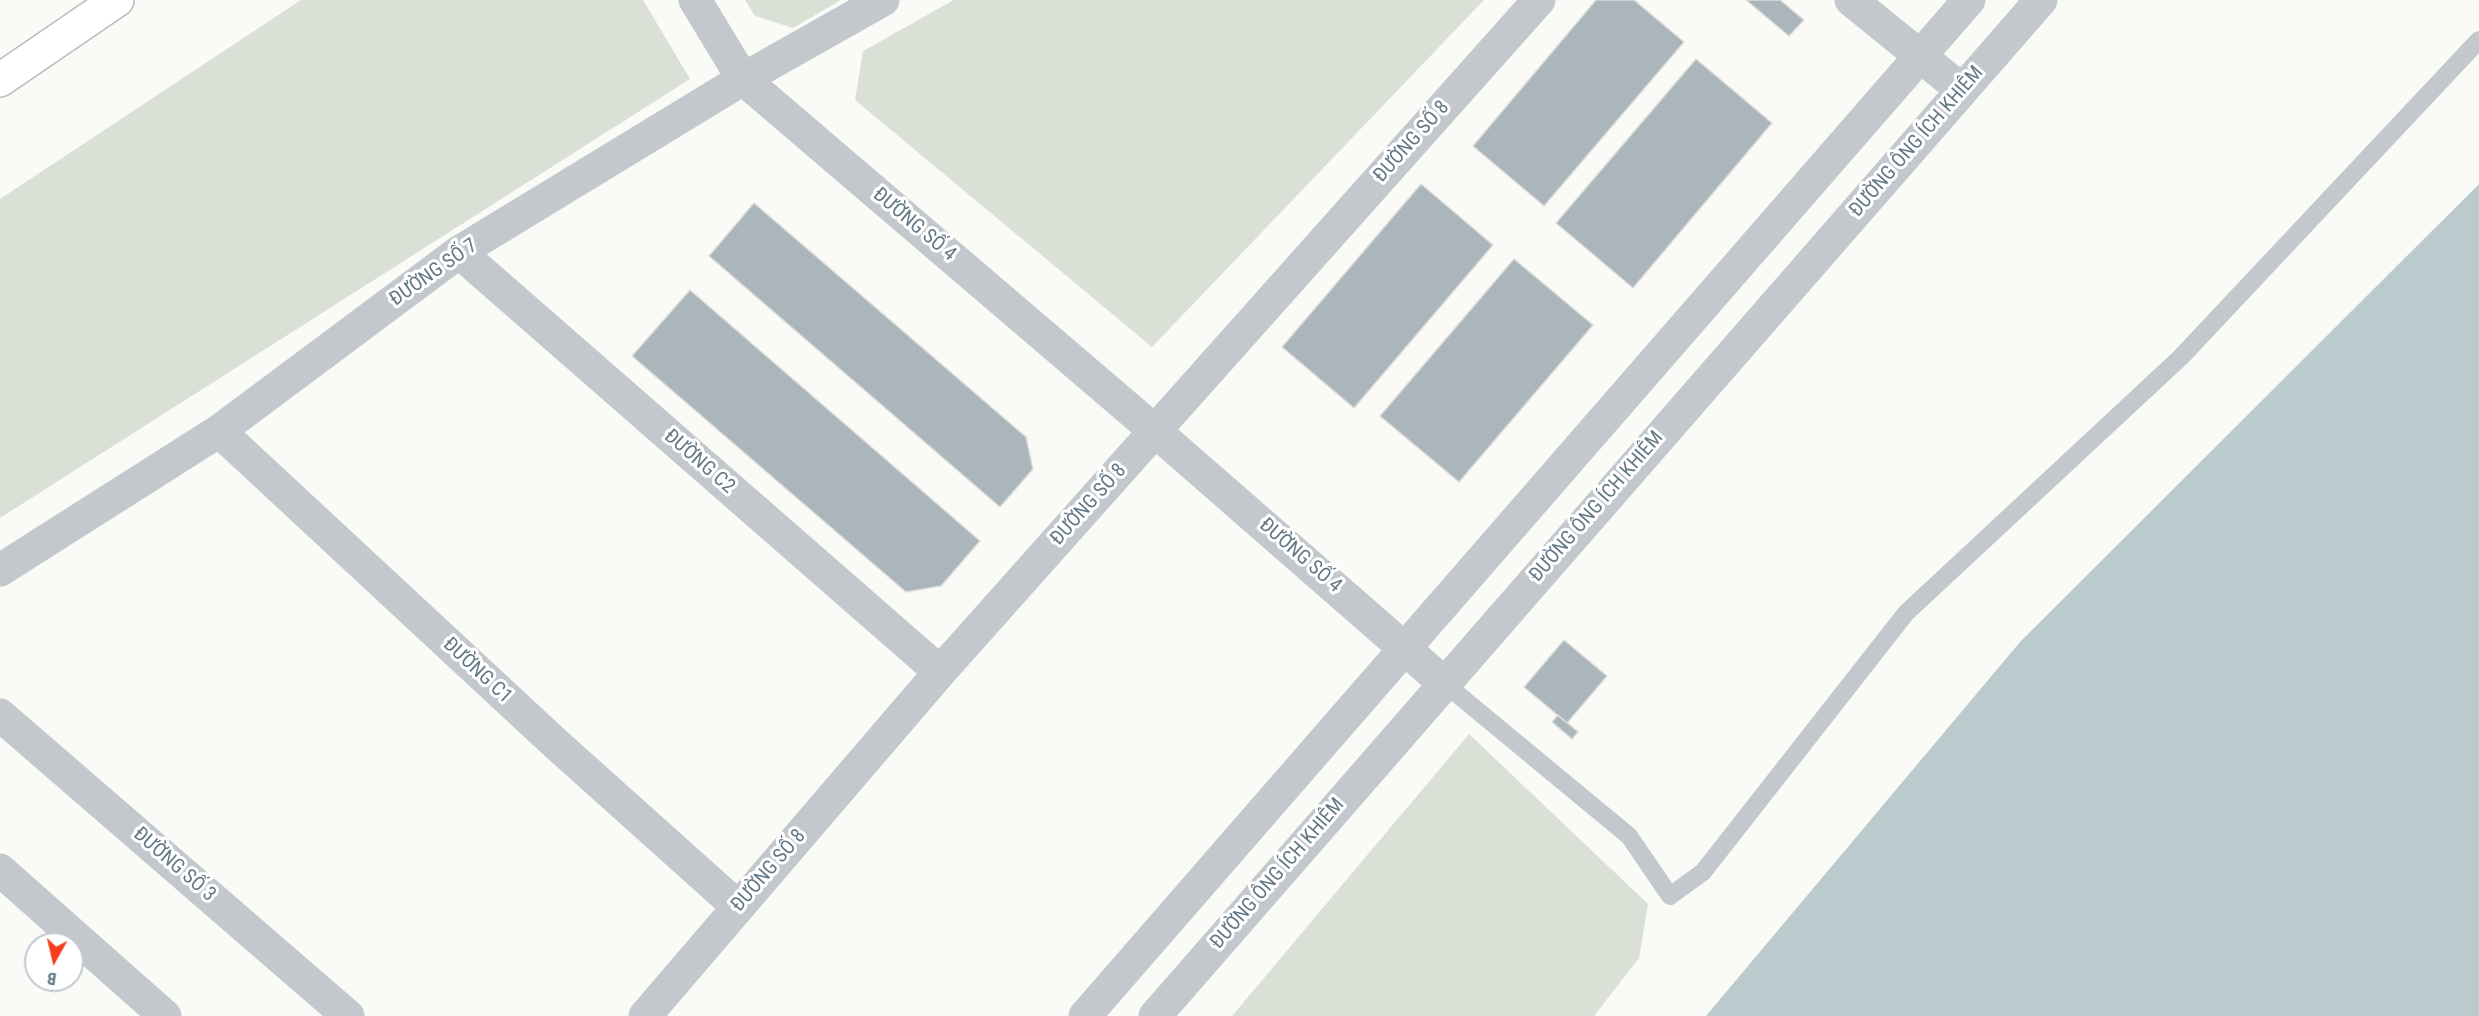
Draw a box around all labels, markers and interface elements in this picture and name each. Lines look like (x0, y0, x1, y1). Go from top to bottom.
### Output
street label: ĐƯỜNG ÔNG ÍCH KHIÊM (1845, 62, 1989, 222)
street label: ĐƯỜNG SỐ 8 (1369, 96, 1455, 188)
street label: ĐƯỜNG SỐ 4 (867, 183, 961, 267)
street label: ĐƯỜNG SỐ 7 (386, 234, 482, 312)
street label: ĐƯỜNG C2 (659, 425, 739, 499)
street label: ĐƯỜNG ÔNG ÍCH KHIÊM (1525, 427, 1669, 587)
street label: ĐƯỜNG SỐ 8 (1046, 459, 1132, 551)
street label: ĐƯỜNG SỐ 4 (1254, 514, 1346, 598)
street label: ĐƯỜNG C1 (437, 633, 517, 709)
street label: ĐƯỜNG ÔNG ÍCH KHIÊM (1206, 794, 1350, 954)
street label: ĐƯỜNG SỐ 3 (128, 823, 220, 907)
street label: ĐƯỜNG SỐ 8 (727, 825, 811, 917)
north arrow (24, 932, 84, 992)
text: B (46, 968, 57, 988)

